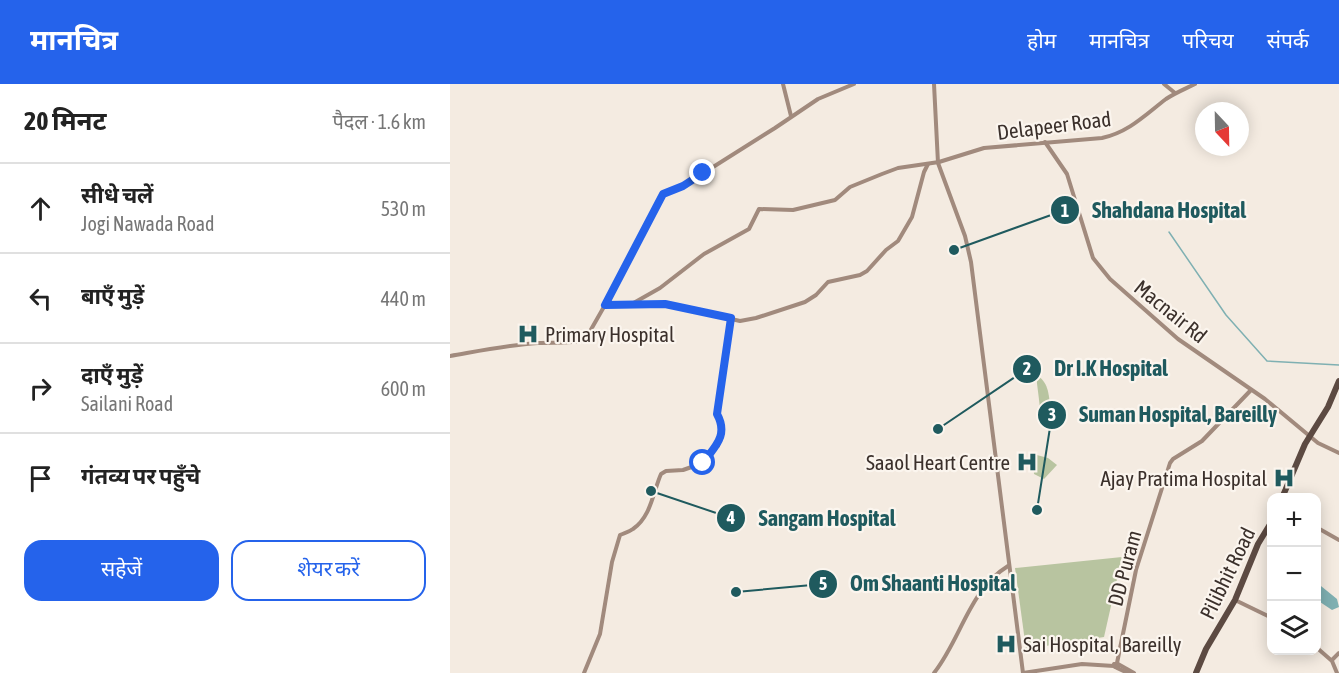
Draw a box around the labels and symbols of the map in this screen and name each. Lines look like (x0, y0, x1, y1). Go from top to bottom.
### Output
north arrow (1195, 102, 1249, 156)
street label: Delapeer Road (996, 106, 1112, 144)
route end (689, 159, 715, 185)
callout: Shahdana Hospital (1050, 190, 1258, 230)
text: Shahdana Hospital (1092, 197, 1247, 223)
text: 1 (1061, 200, 1069, 221)
street label: Macnair Rd (1130, 275, 1212, 347)
hospital icon: Primary Hospital (516, 322, 540, 346)
place label: Primary Hospital (545, 322, 675, 346)
callout: Dr I.K Hospital (1012, 349, 1180, 389)
text: Dr I.K Hospital (1054, 355, 1169, 381)
text: 2 (1023, 358, 1031, 379)
callout: Suman Hospital, Bareilly (1037, 395, 1289, 435)
text: Suman Hospital, Bareilly (1079, 401, 1277, 427)
text: 3 (1048, 404, 1056, 425)
route start (689, 449, 715, 475)
place label: Saaol Heart Centre (866, 450, 1010, 474)
hospital icon: Saaol Heart Centre (1015, 450, 1039, 474)
place label: Ajay Pratima Hospital (1100, 466, 1267, 490)
hospital icon: Ajay Pratima Hospital (1272, 466, 1296, 490)
callout: Sangam Hospital (716, 498, 907, 538)
text: Sangam Hospital (758, 505, 897, 531)
text: 4 (726, 507, 735, 528)
street label: Pilibhit Road (1194, 523, 1260, 623)
street label: DD Puram (1102, 527, 1146, 609)
callout: Om Shaanti Hospital (808, 564, 1028, 604)
text: Om Shaanti Hospital (850, 570, 1017, 596)
text: 5 (819, 573, 827, 594)
hospital icon: Sai Hospital, Bareilly (994, 632, 1018, 656)
place label: Sai Hospital, Bareilly (1023, 632, 1182, 656)

